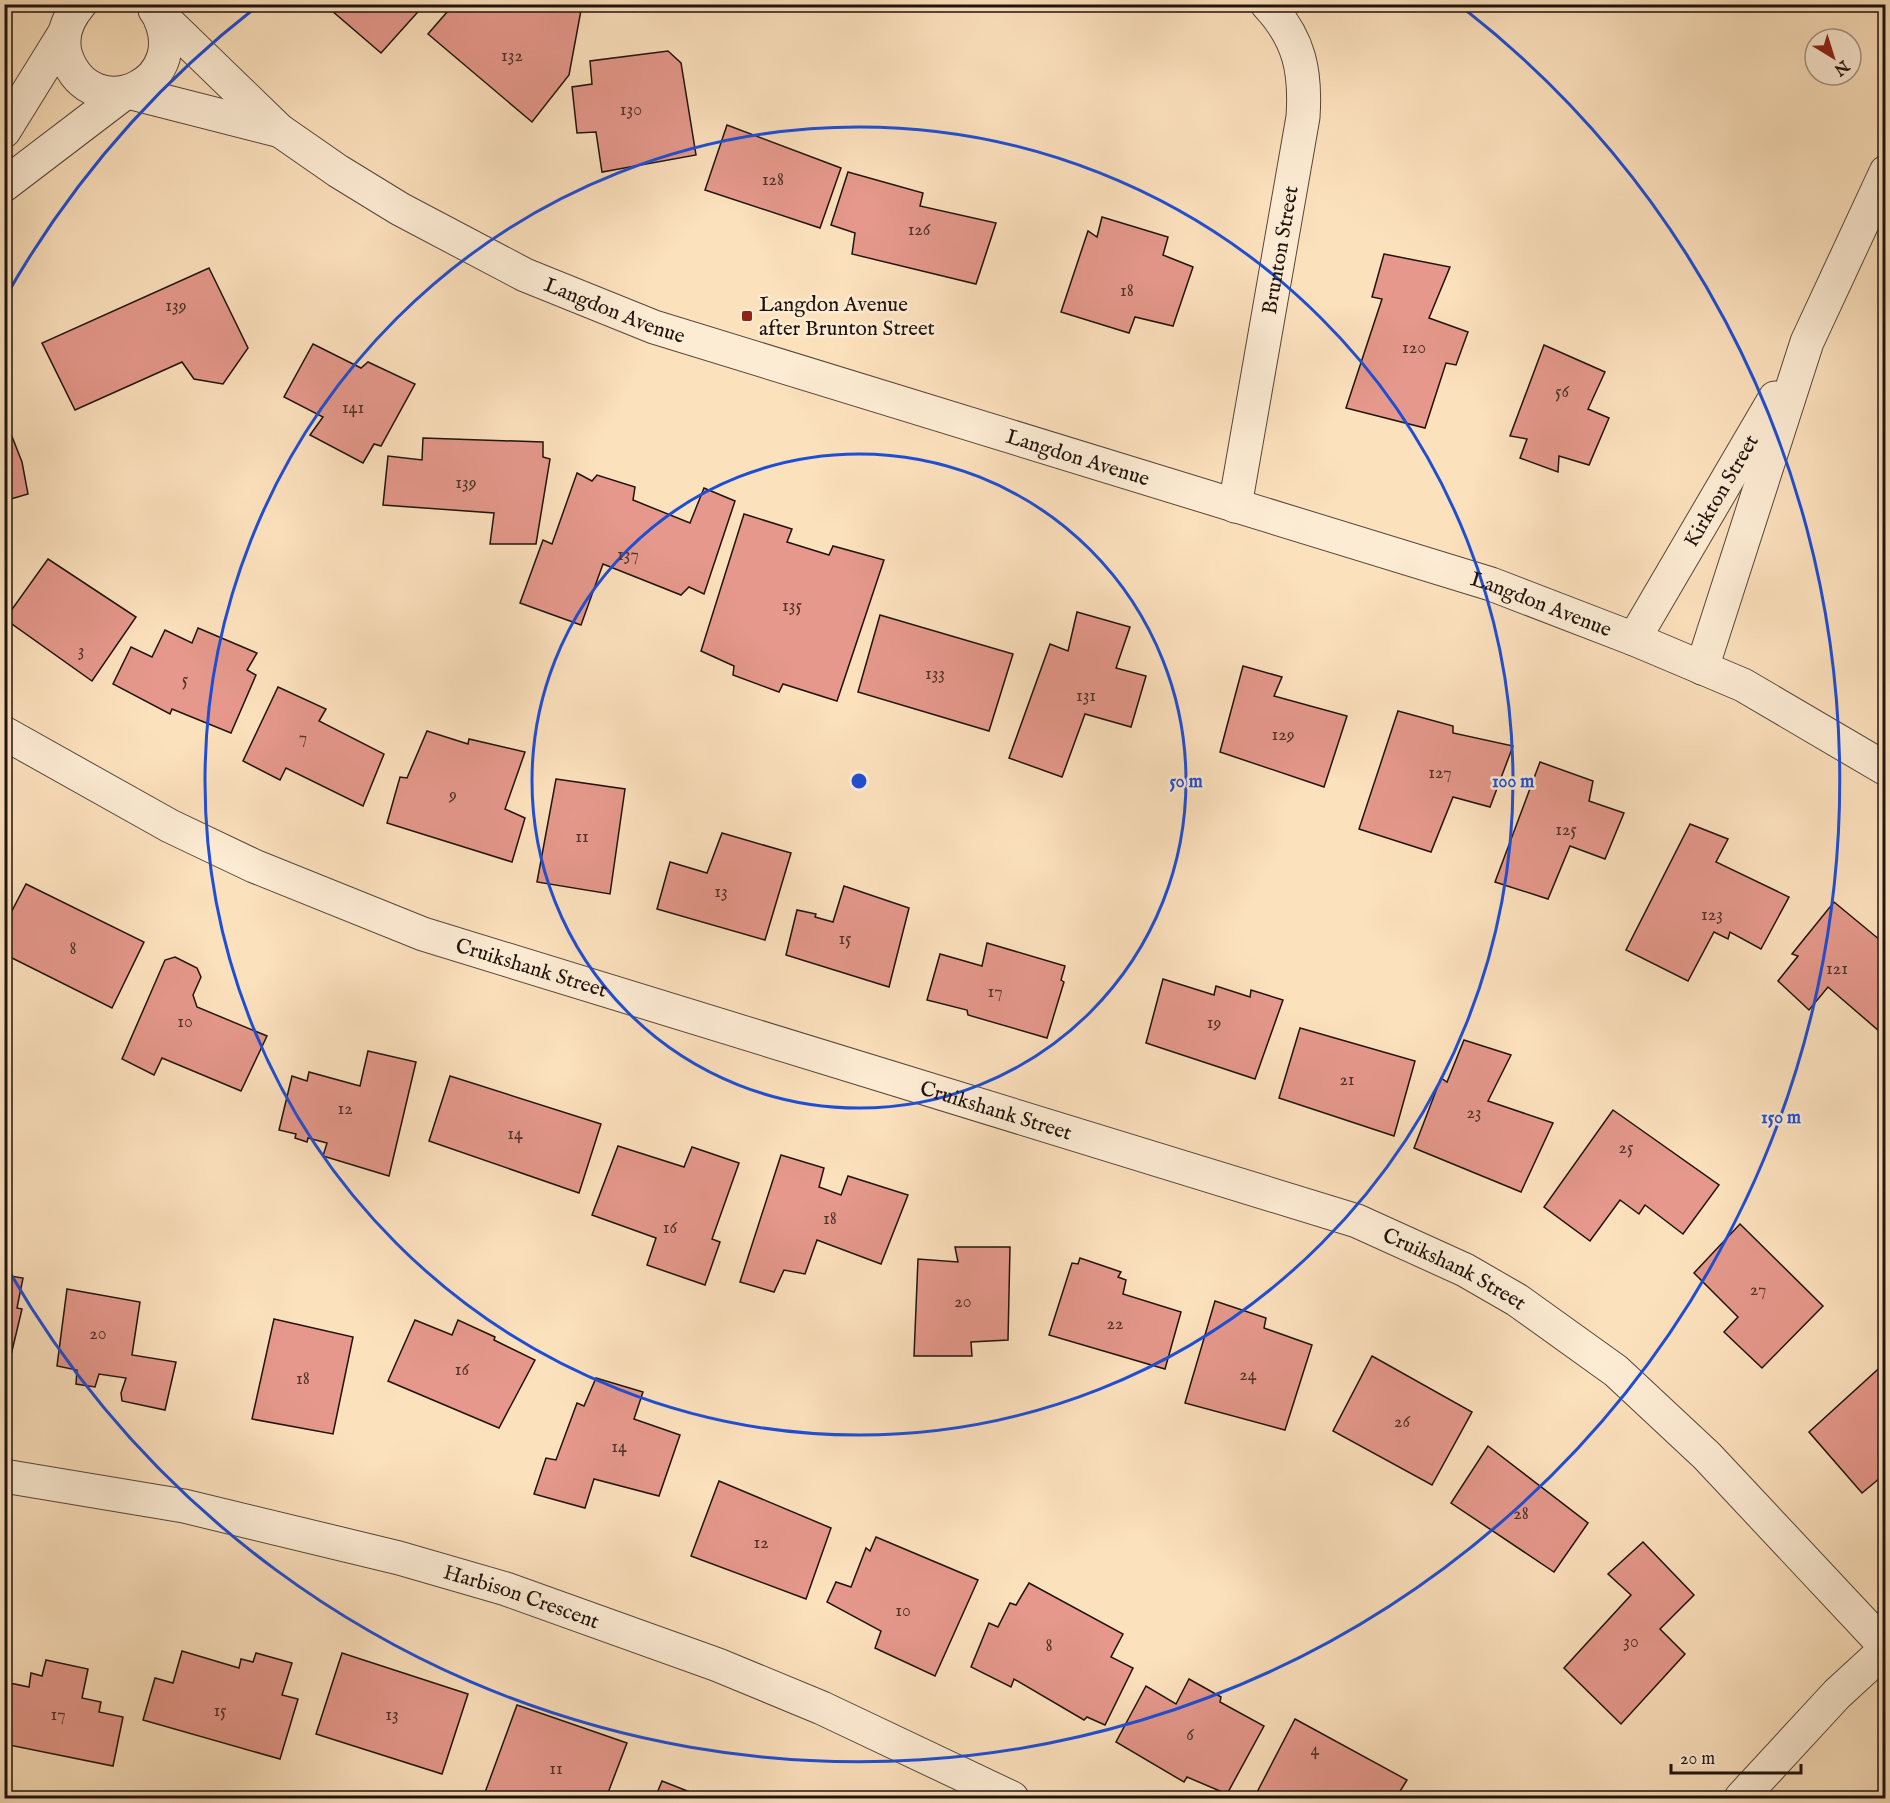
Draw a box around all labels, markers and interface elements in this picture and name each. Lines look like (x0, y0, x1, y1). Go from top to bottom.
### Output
north arrow (1803, 27, 1863, 87)
house number: 132 (501, 45, 523, 68)
text: N (1829, 54, 1853, 79)
house number: 130 (620, 99, 642, 122)
house number: 128 (762, 169, 784, 192)
street label: Brunton Street (1257, 184, 1306, 317)
house number: 126 (908, 219, 931, 242)
street label: Langdon Avenue (540, 272, 688, 351)
house number: 18 (1120, 280, 1134, 303)
place label: Langdon Avenue after Brunton Street (759, 292, 935, 343)
house number: 139 (165, 295, 187, 318)
marker: Langdon Avenue after Brunton Street (740, 309, 754, 323)
house number: 120 (1402, 337, 1426, 360)
house number: 56 (1555, 381, 1569, 404)
house number: 141 (342, 397, 364, 420)
street label: Langdon Avenue (1002, 424, 1153, 493)
street label: Kirkton Street (1679, 430, 1766, 553)
house number: 139 (455, 472, 477, 495)
house number: 137 (617, 544, 639, 567)
street label: Langdon Avenue (1467, 566, 1615, 644)
house number: 135 (782, 595, 802, 618)
house number: 3 (78, 640, 84, 663)
house number: 133 (925, 663, 945, 686)
house number: 5 (182, 669, 189, 692)
house number: 131 (1076, 685, 1096, 708)
house number: 129 (1271, 724, 1295, 747)
house number: 7 (299, 727, 307, 750)
house number: 127 (1428, 762, 1452, 785)
centre of rings (849, 771, 869, 791)
text: 50 m (1169, 771, 1203, 794)
text: 100 m (1492, 771, 1534, 794)
house number: 9 (448, 784, 457, 807)
house number: 125 (1555, 819, 1577, 842)
house number: 11 (575, 826, 589, 849)
house number: 13 (714, 881, 728, 904)
house number: 123 (1701, 904, 1723, 927)
house number: 15 (838, 928, 852, 951)
street label: Cruikshank Street (452, 933, 610, 1005)
house number: 8 (69, 938, 77, 961)
house number: 121 (1826, 958, 1848, 981)
house number: 17 (987, 981, 1003, 1004)
house number: 10 (177, 1011, 193, 1034)
house number: 19 (1207, 1012, 1221, 1035)
house number: 21 (1339, 1069, 1355, 1092)
street label: Cruikshank Street (916, 1076, 1075, 1148)
house number: 12 (337, 1098, 353, 1121)
house number: 23 (1466, 1102, 1482, 1125)
text: 150 m (1761, 1107, 1801, 1130)
house number: 14 (507, 1123, 523, 1146)
house number: 25 (1619, 1137, 1634, 1160)
house number: 18 (823, 1208, 837, 1231)
house number: 16 (663, 1217, 678, 1240)
street label: Cruikshank Street (1378, 1222, 1531, 1317)
house number: 27 (1750, 1279, 1766, 1302)
house number: 20 (954, 1291, 972, 1314)
house number: 22 (1107, 1313, 1123, 1336)
house number: 20 (89, 1323, 107, 1346)
house number: 16 (455, 1359, 470, 1382)
house number: 24 (1239, 1364, 1257, 1387)
house number: 18 (296, 1368, 310, 1391)
house number: 26 (1394, 1411, 1410, 1434)
house number: 14 (611, 1436, 627, 1459)
house number: 28 (1513, 1503, 1529, 1526)
house number: 12 (753, 1532, 769, 1555)
street label: Harbison Crescent (440, 1560, 603, 1636)
house number: 10 (895, 1600, 911, 1623)
house number: 30 (1623, 1631, 1639, 1654)
house number: 8 (1045, 1635, 1053, 1658)
house number: 15 (213, 1700, 227, 1723)
house number: 17 (50, 1704, 66, 1727)
house number: 13 (385, 1704, 399, 1727)
house number: 6 (1186, 1724, 1194, 1747)
scale bar (1671, 1737, 1802, 1775)
house number: 4 (1311, 1739, 1320, 1762)
text: 20 m (1680, 1748, 1715, 1771)
house number: 11 (549, 1758, 563, 1781)

